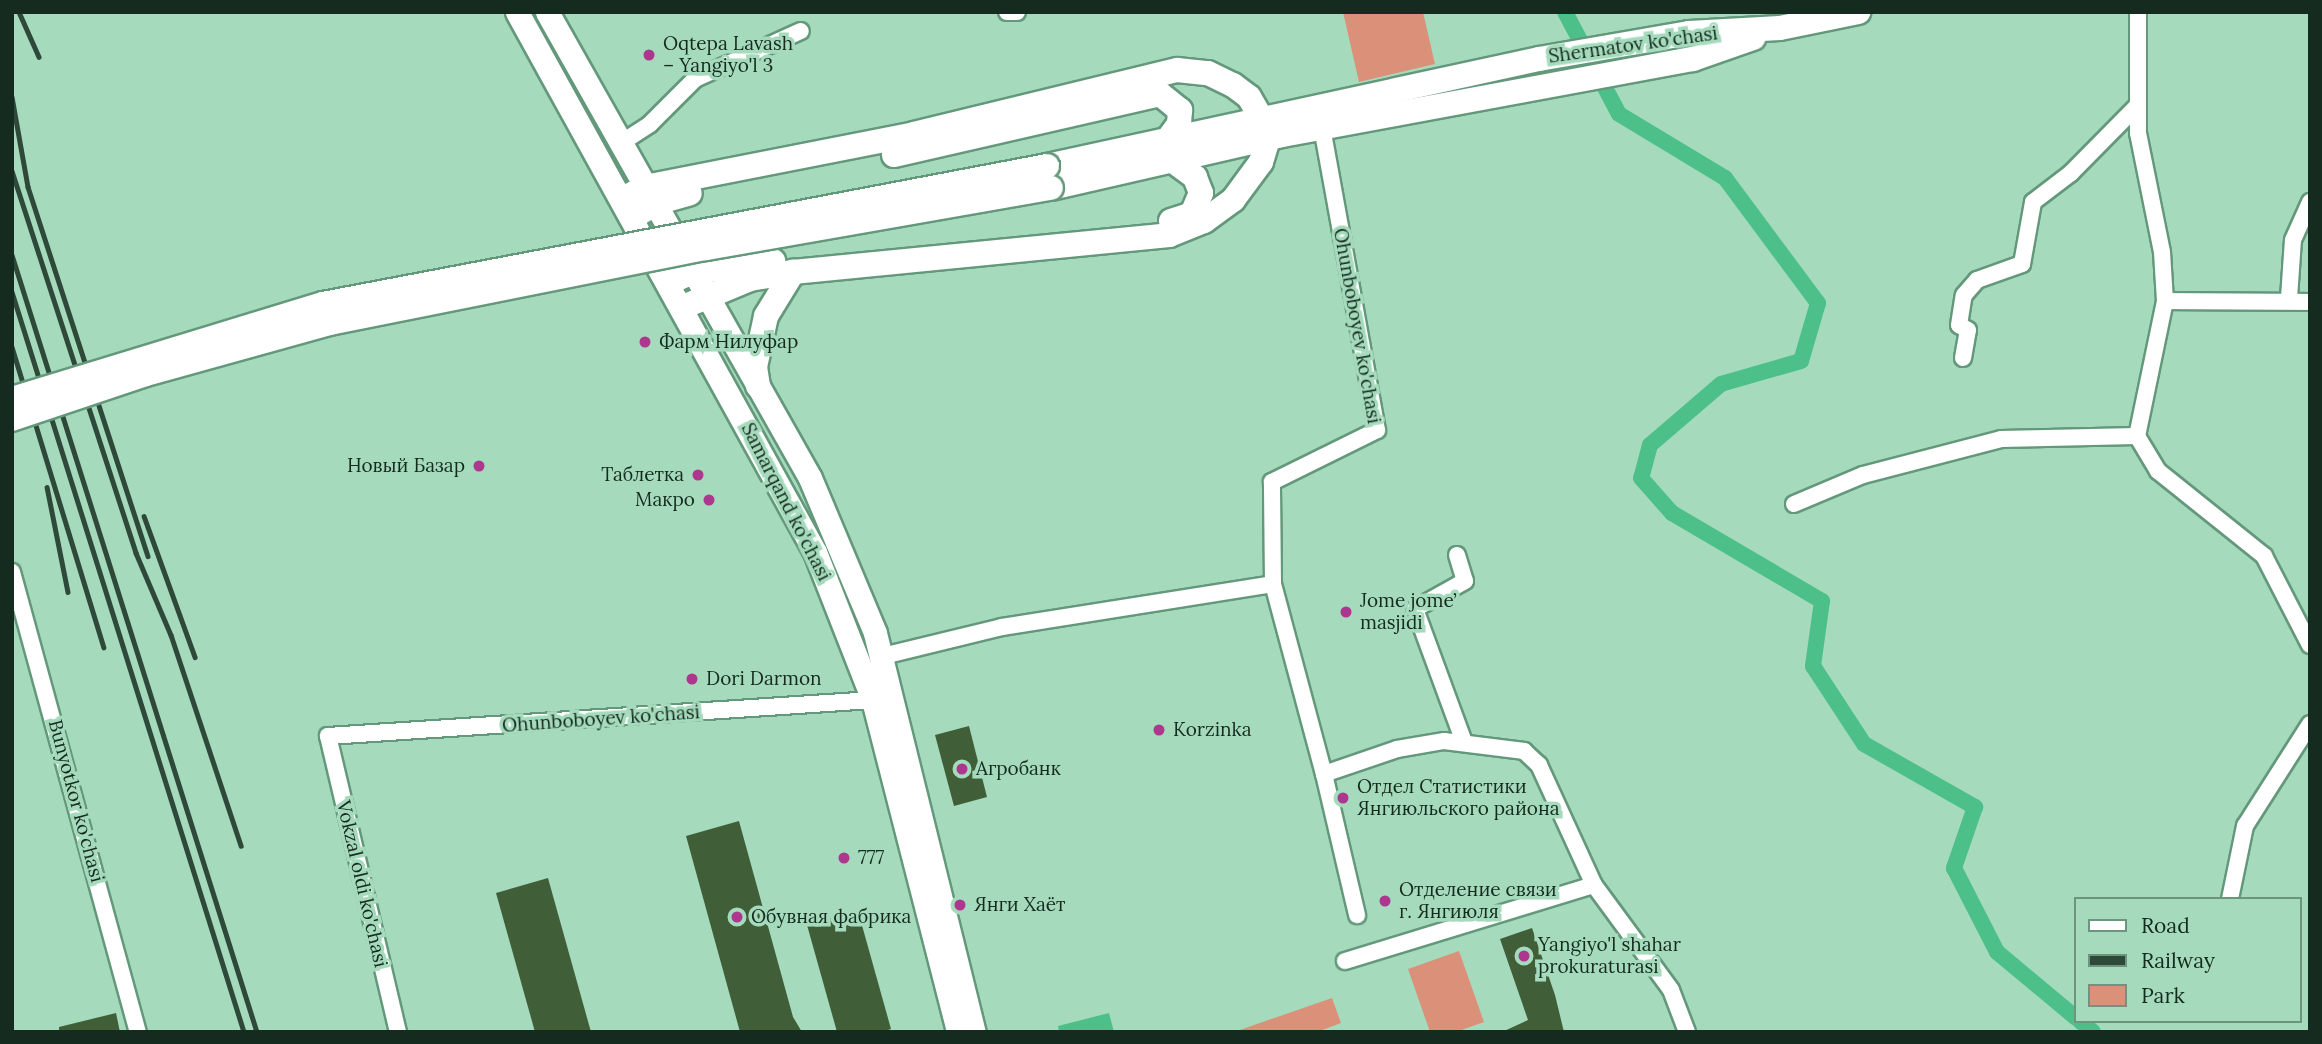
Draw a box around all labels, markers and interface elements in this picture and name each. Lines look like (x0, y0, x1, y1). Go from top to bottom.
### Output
street label: Shermatov ko'chasi (1547, 22, 1719, 68)
place label: Oqtepa Lavash – Yangiyo'l 3 (663, 33, 793, 77)
marker: Oqtepa Lavash – Yangiyo'l 3 (641, 47, 657, 63)
street label: Ohunboboyev ko'chasi (1329, 226, 1385, 426)
place label: Фарм Нилуфар (659, 331, 798, 353)
marker: Фарм Нилуфар (637, 334, 653, 350)
street label: Samarqand ko'chasi (736, 419, 836, 585)
place label: Новый Базар (347, 455, 465, 477)
marker: Новый Базар (471, 458, 487, 474)
place label: Таблетка (601, 464, 684, 486)
marker: Таблетка (690, 467, 706, 483)
place label: Макро (635, 489, 695, 511)
marker: Макро (701, 492, 717, 508)
place label: Jome jome’ masjidi (1360, 590, 1457, 634)
marker: Jome jome’ masjidi (1338, 604, 1354, 620)
place label: Dori Darmon (706, 668, 822, 690)
marker: Dori Darmon (684, 671, 700, 687)
street label: Ohunboboyev ko'chasi (501, 701, 701, 737)
street label: Bunyotkor ko'chasi (43, 717, 109, 885)
place label: Korzinka (1173, 719, 1252, 741)
marker: Korzinka (1151, 722, 1167, 738)
place label: Агробанк (976, 758, 1061, 780)
marker: Агробанк (954, 761, 970, 777)
place label: Отдел Статистики Янгиюльского района (1357, 776, 1560, 820)
marker: Отдел Статистики Янгиюльского района (1335, 790, 1351, 806)
street label: Vokzal oldi ko'chasi (332, 798, 392, 970)
place label: 777 (858, 847, 884, 869)
marker: 777 (836, 850, 852, 866)
place label: Отделение связи г. Янгиюля (1399, 879, 1557, 923)
marker: Отделение связи г. Янгиюля (1377, 893, 1393, 909)
place label: Янги Хаёт (974, 894, 1066, 916)
marker: Янги Хаёт (952, 897, 968, 913)
legend (2074, 897, 2301, 1023)
place label: Обувная фабрика (751, 906, 911, 928)
marker: Обувная фабрика (729, 909, 745, 925)
text: Road (2141, 912, 2190, 939)
place label: Yangiyo'l shahar prokuraturasi (1538, 934, 1681, 978)
text: Railway (2141, 947, 2215, 974)
marker: Yangiyo'l shahar prokuraturasi (1516, 948, 1532, 964)
text: Park (2141, 982, 2185, 1009)

